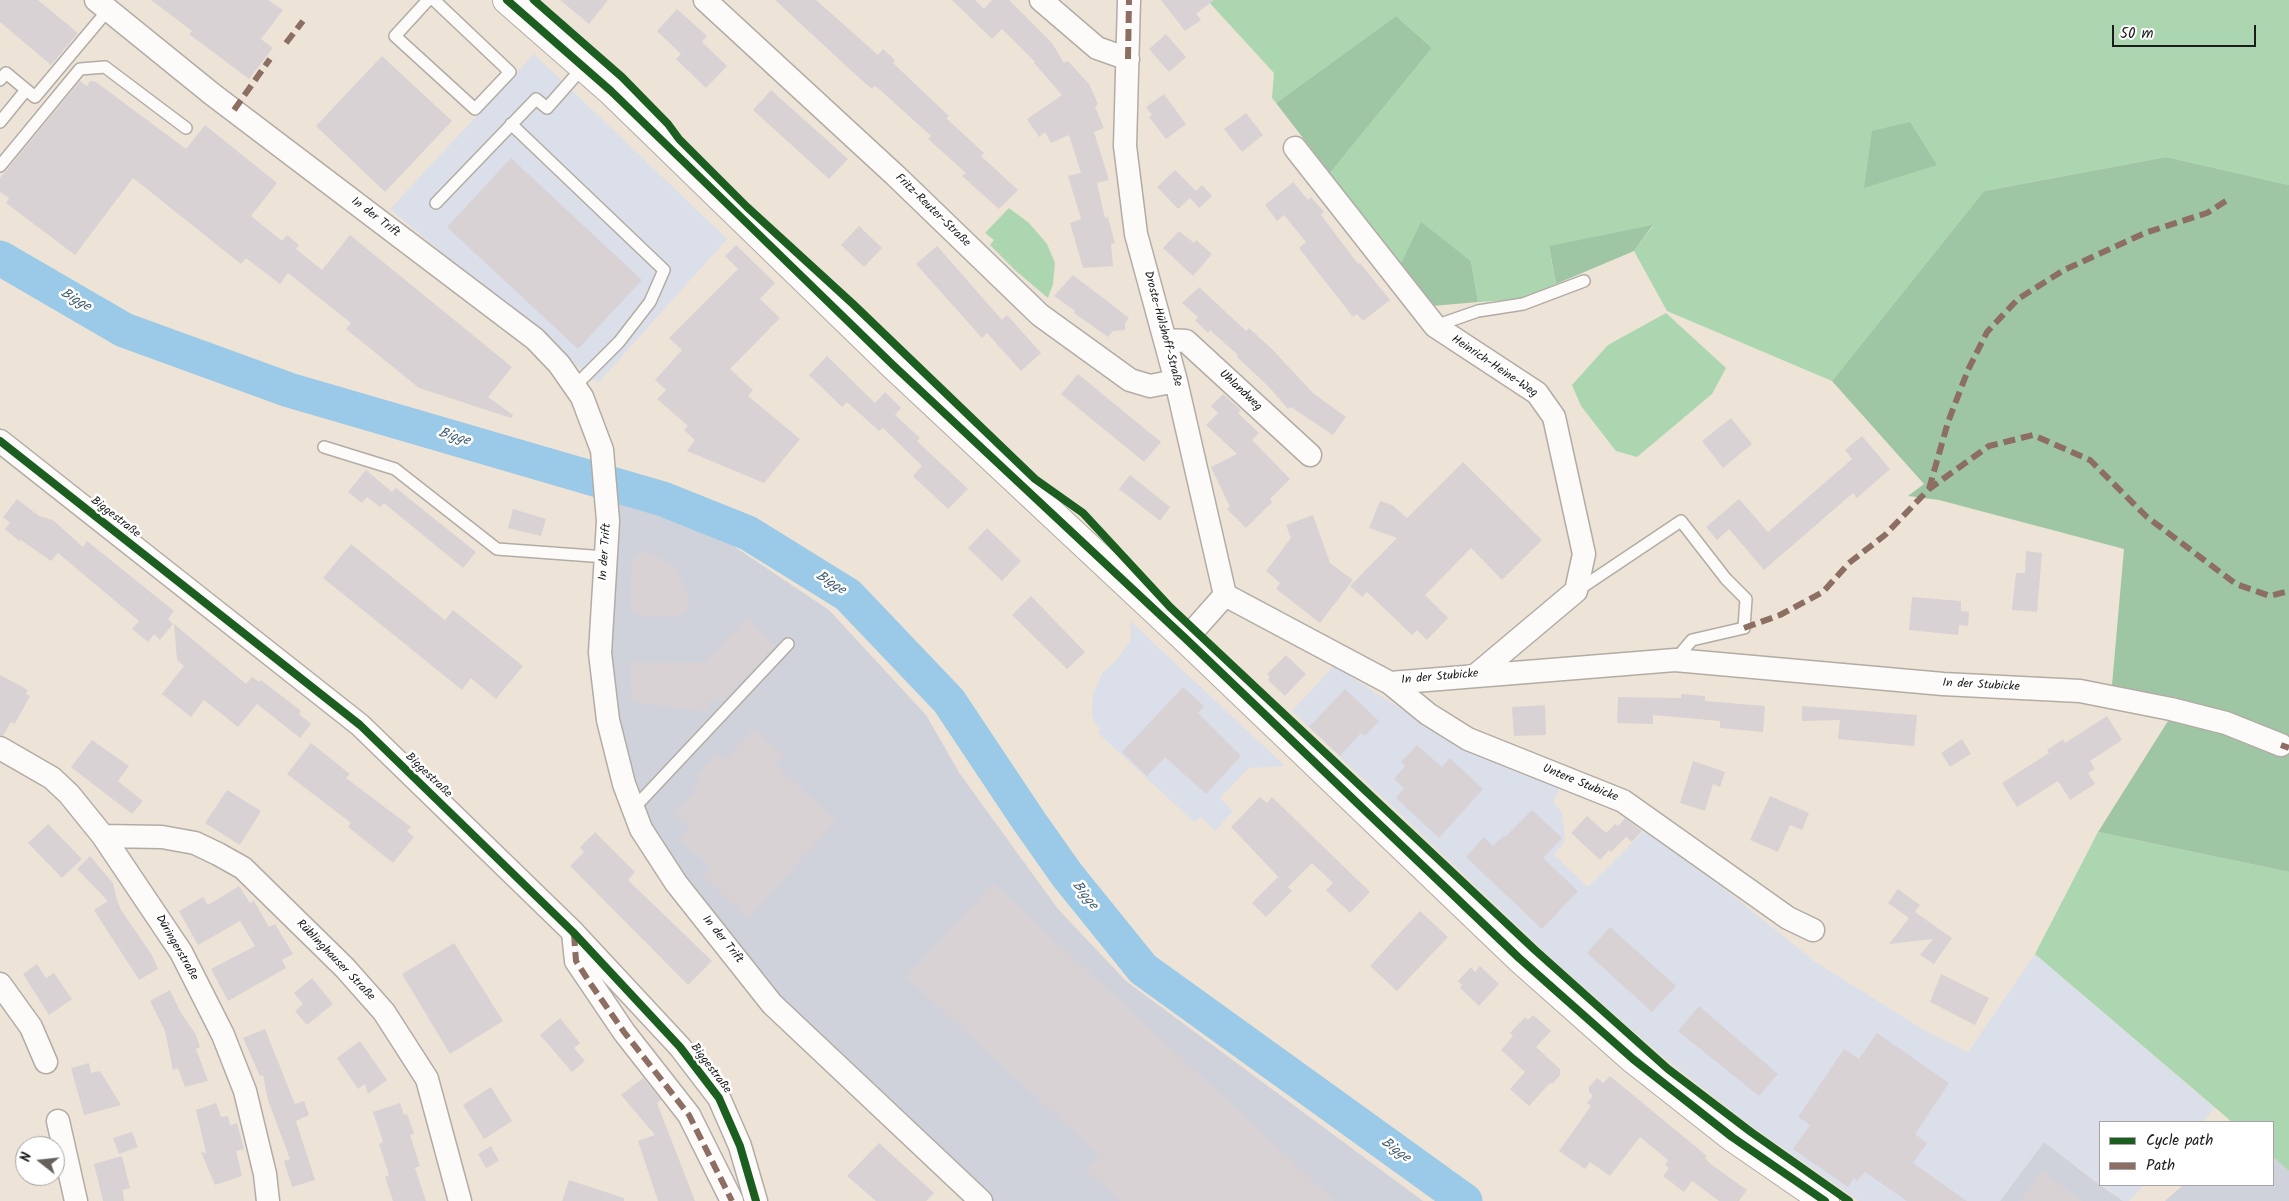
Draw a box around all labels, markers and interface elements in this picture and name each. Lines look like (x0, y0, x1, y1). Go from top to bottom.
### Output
scale bar (2114, 15, 2258, 47)
text: 50 m (2120, 22, 2154, 46)
street label: Fritz-Reuter-Straße (891, 171, 973, 251)
street label: In der Trift (348, 195, 402, 241)
street label: Droste-Hülshoff-Straße (1140, 270, 1184, 388)
water label: Bigge (57, 286, 93, 316)
street label: Heinrich-Heine-Weg (1448, 333, 1540, 401)
street label: Uhlandweg (1215, 367, 1265, 415)
water label: Bigge (436, 426, 472, 450)
street label: Biggestraße (87, 494, 143, 542)
street label: In der Trift (597, 523, 615, 581)
water label: Bigge (812, 568, 848, 600)
street label: In der Stubicke (1401, 667, 1479, 689)
street label: In der Stubicke (1942, 677, 2020, 695)
street label: Biggestraße (402, 750, 454, 802)
street label: Untere Stubicke (1540, 762, 1620, 806)
water label: Bigge (1067, 878, 1101, 914)
street label: Düringerstraße (151, 913, 201, 983)
street label: In der Trift (698, 913, 746, 967)
street label: Rüblinghauser Straße (293, 917, 377, 1005)
street label: Biggestraße (686, 1041, 734, 1097)
legend (2099, 1121, 2274, 1186)
text: Cycle path (2146, 1129, 2213, 1153)
water label: Bigge (1377, 1135, 1413, 1167)
north arrow (15, 1136, 65, 1186)
text: N (15, 1150, 38, 1164)
text: Path (2146, 1154, 2175, 1178)

